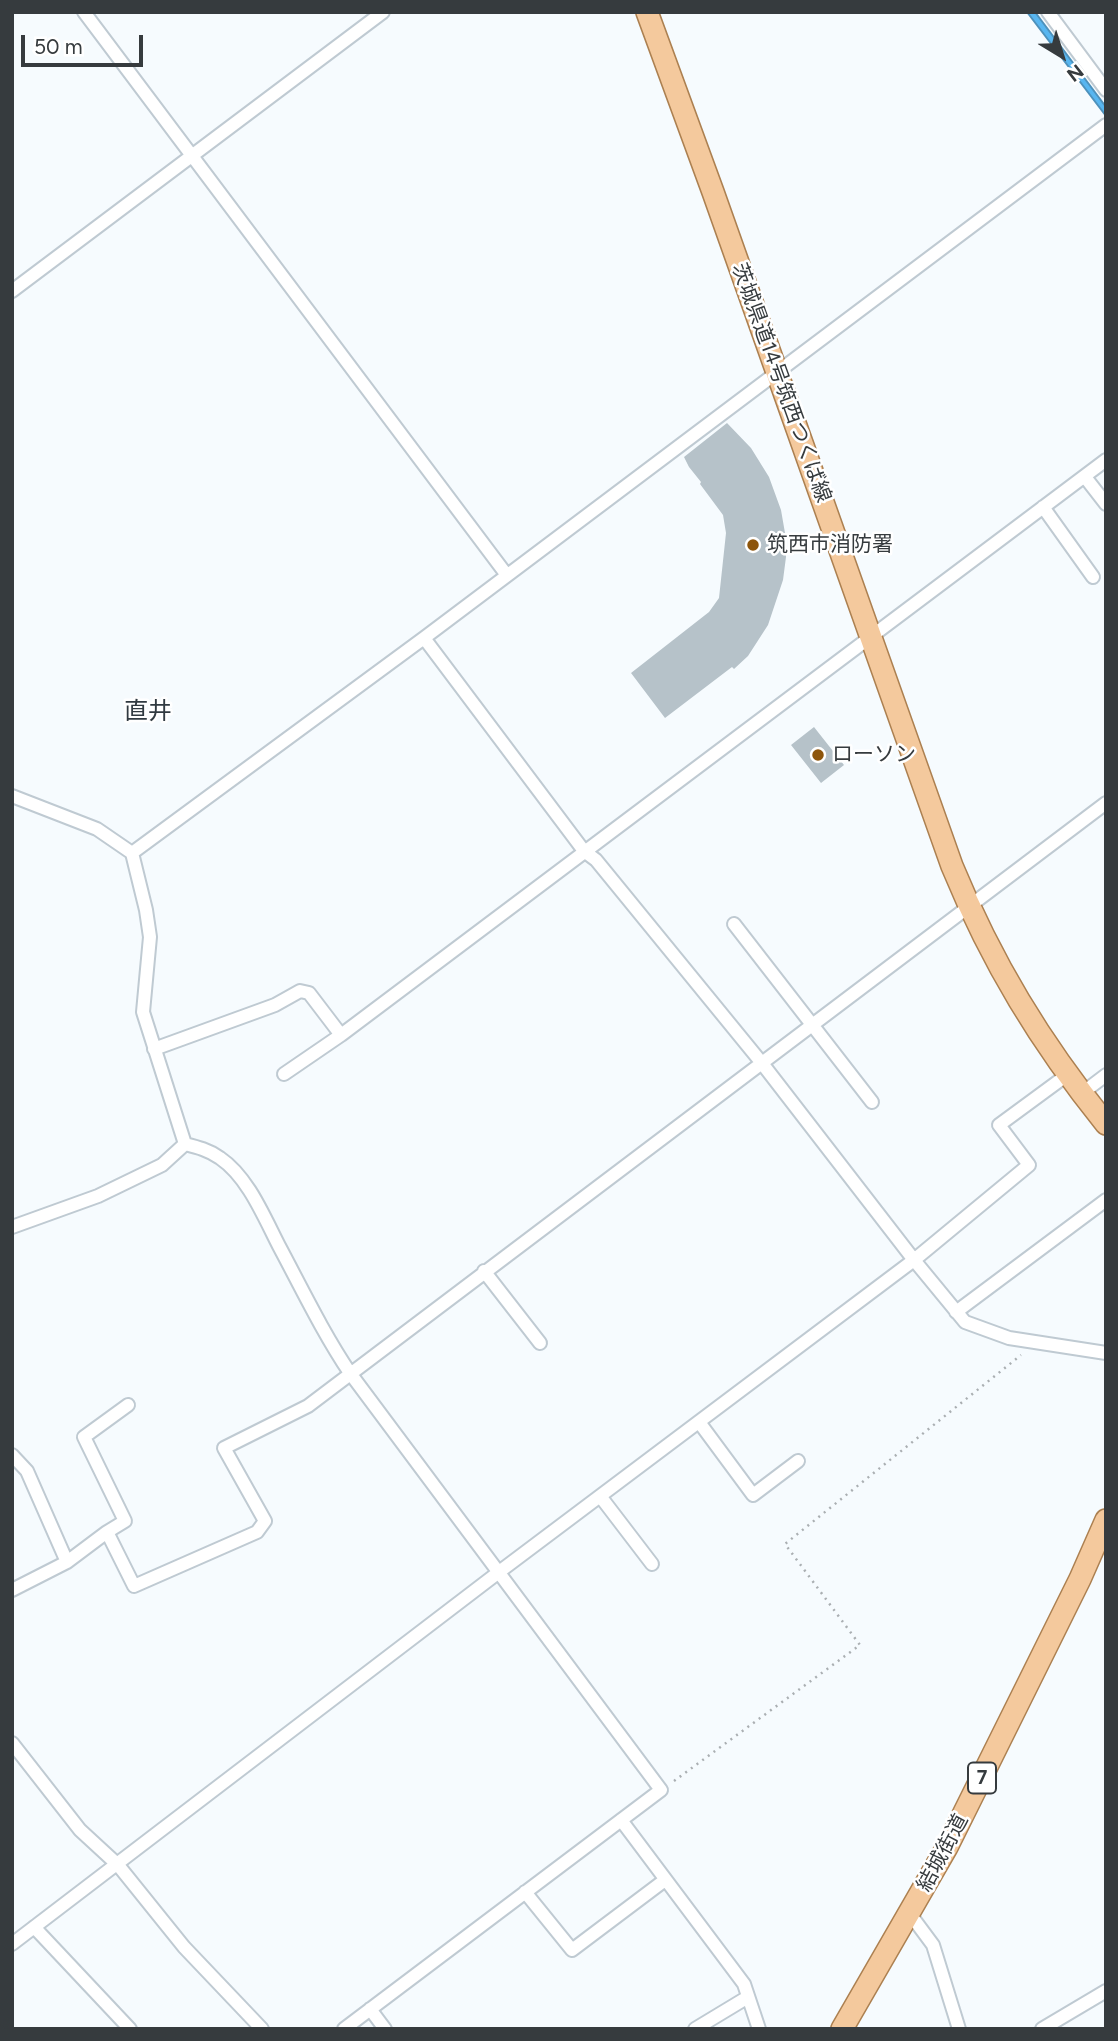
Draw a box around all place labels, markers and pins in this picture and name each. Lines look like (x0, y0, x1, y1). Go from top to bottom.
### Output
place label: 筑西市消防署 (767, 532, 893, 558)
marker: 筑西市消防署 (745, 537, 761, 553)
place label: ローソン (832, 742, 916, 768)
marker: ローソン (810, 747, 826, 763)

